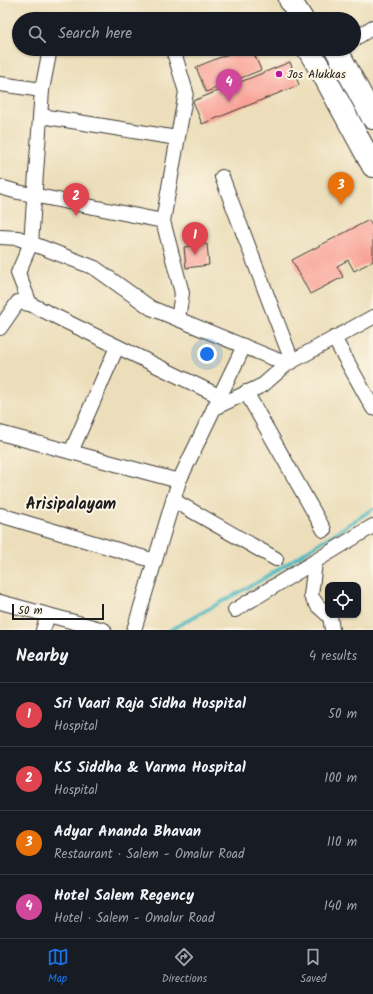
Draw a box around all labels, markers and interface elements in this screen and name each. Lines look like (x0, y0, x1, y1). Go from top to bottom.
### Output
search box (12, 12, 361, 56)
text: Search here (58, 22, 132, 46)
icon: search (26, 23, 48, 45)
place label: Jos Alukkas (287, 65, 346, 84)
pin: 4 (216, 69, 242, 102)
marker: Jos Alukkas (274, 69, 284, 79)
pin: 3 (328, 172, 354, 205)
pin: 2 (63, 183, 89, 216)
pin: 1 (182, 222, 208, 255)
your location (197, 344, 217, 364)
district label: Arisipalayam (26, 492, 116, 517)
map controls (325, 582, 361, 618)
button: locate (325, 582, 361, 618)
scale bar (12, 602, 104, 621)
text: 50 m (18, 602, 43, 620)
text: Nearby (16, 643, 68, 670)
text: 4 results (309, 646, 357, 667)
text: Sri Vaari Raja Sidha Hospital (54, 692, 246, 716)
text: 1 (27, 704, 31, 725)
text: 50 m (328, 704, 357, 725)
text: Hospital (54, 716, 98, 737)
text: KS Siddha & Varma Hospital (54, 756, 246, 780)
text: 2 (25, 768, 33, 789)
text: 100 m (324, 768, 357, 789)
text: Hospital (54, 780, 98, 801)
text: Adyar Ananda Bhavan (54, 820, 201, 844)
text: 3 (25, 832, 33, 853)
text: 110 m (327, 832, 357, 853)
text: Restaurant · Salem - Omalur Road (54, 844, 244, 865)
text: Hotel Salem Regency (54, 884, 194, 908)
text: 4 (25, 896, 33, 917)
text: 140 m (324, 896, 357, 917)
text: Hotel · Salem - Omalur Road (54, 908, 214, 929)
tab: Map (47, 946, 69, 988)
tab: Directions (162, 946, 207, 988)
tab: Saved (300, 946, 326, 988)

